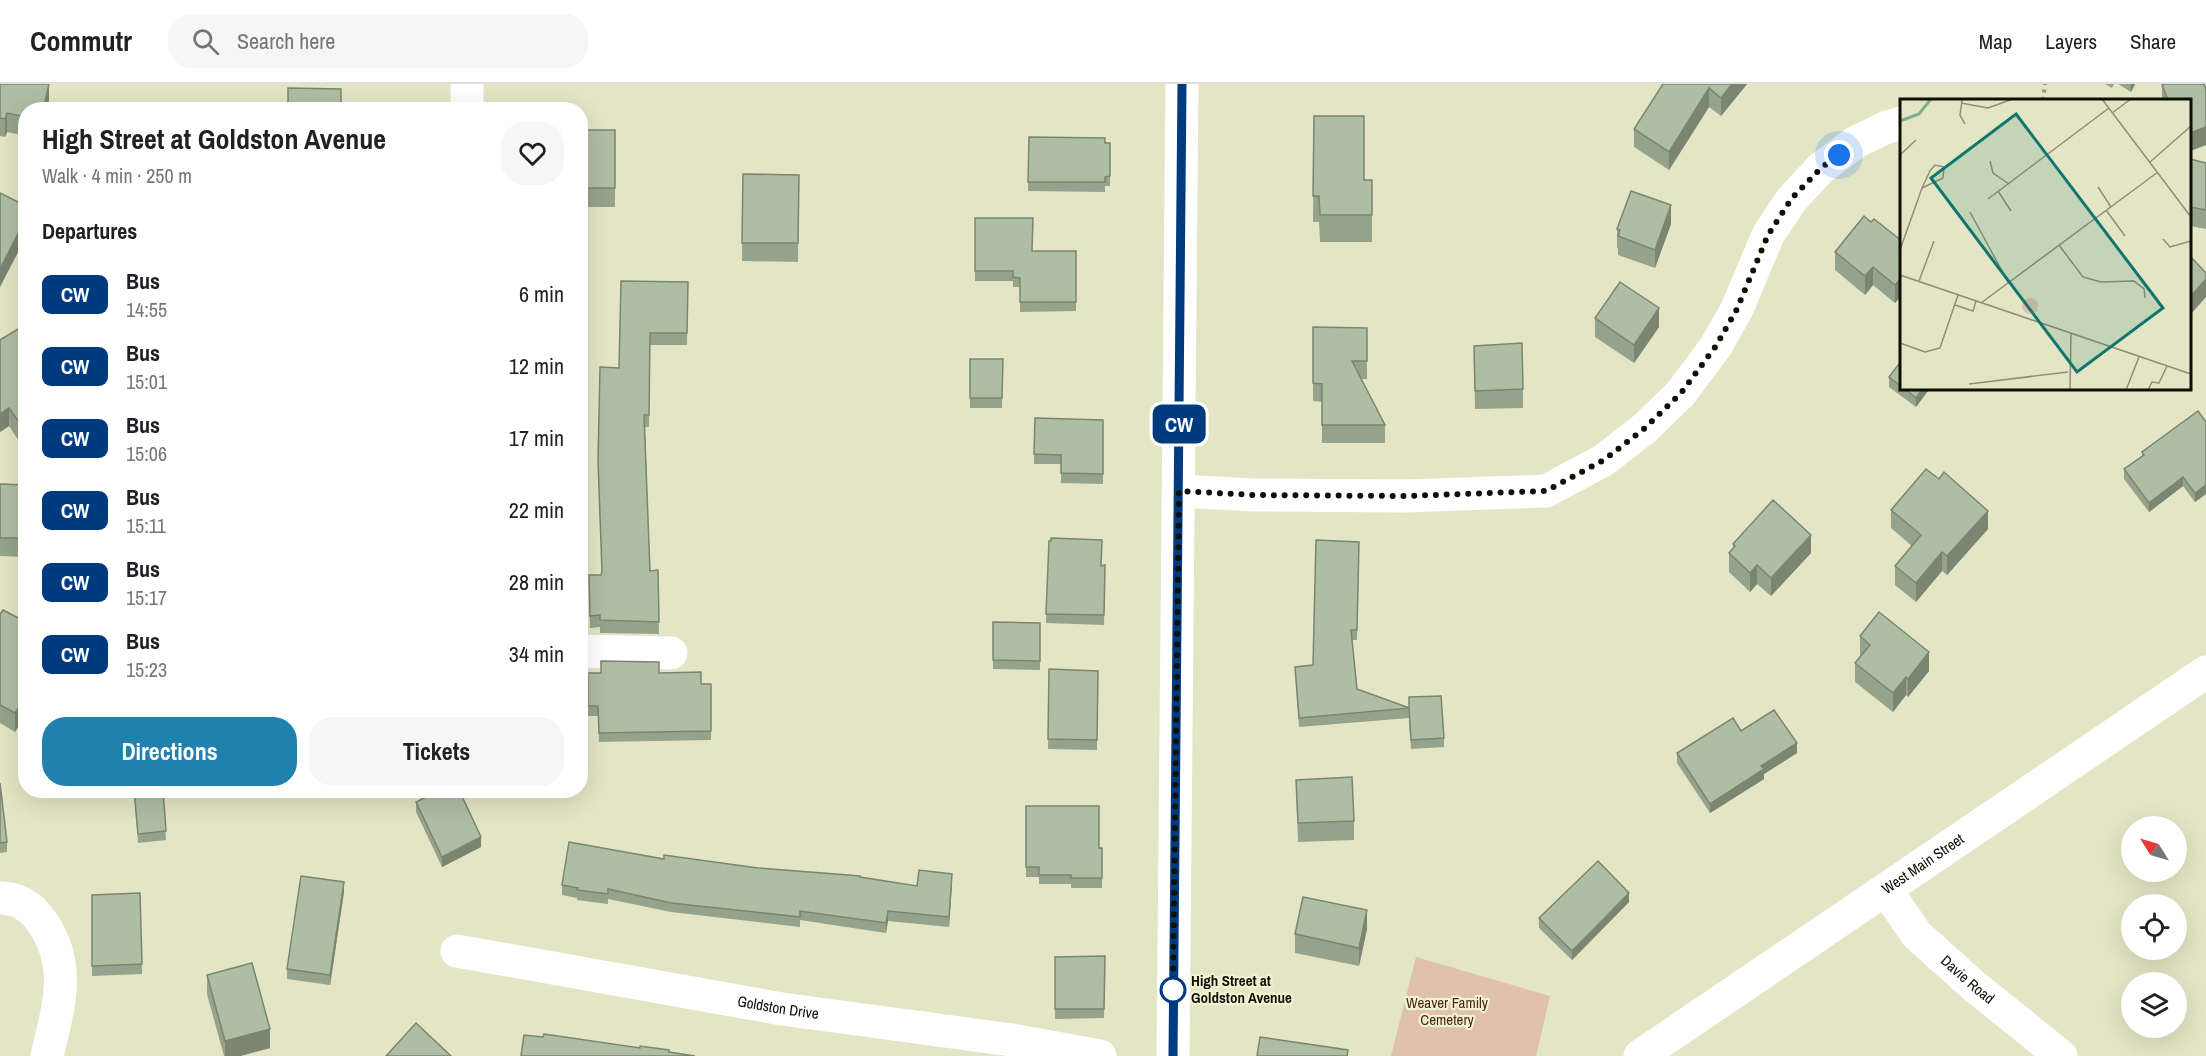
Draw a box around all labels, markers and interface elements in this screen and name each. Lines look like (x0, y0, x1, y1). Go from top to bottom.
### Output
search box (168, 14, 588, 68)
text: Commutr (30, 22, 132, 60)
icon: search (189, 25, 222, 58)
text: Search here (237, 26, 335, 56)
text: Map (1979, 27, 2012, 56)
text: Layers (2045, 27, 2097, 56)
text: Share (2130, 27, 2176, 56)
inset map (1900, 99, 2191, 390)
text: High Street at Goldston Avenue (42, 120, 386, 158)
button: heart (501, 122, 564, 185)
your location (1824, 140, 1854, 170)
text: Walk · 4 min · 250 m (42, 162, 192, 189)
text: Departures (42, 216, 137, 246)
text: Bus (126, 266, 160, 296)
text: 6 min (519, 279, 564, 309)
text: CW (61, 280, 89, 309)
text: 14:55 (126, 296, 167, 323)
text: Bus (126, 338, 160, 368)
text: 12 min (509, 351, 564, 381)
text: CW (61, 352, 89, 381)
text: 15:01 (126, 368, 167, 395)
line badge: CW (1152, 404, 1206, 444)
text: Bus (126, 410, 160, 440)
text: CW (1165, 410, 1193, 439)
text: 17 min (509, 423, 564, 453)
text: CW (61, 424, 89, 453)
text: 15:06 (126, 440, 167, 467)
text: Bus (126, 482, 160, 512)
text: 22 min (509, 495, 564, 525)
text: CW (61, 496, 89, 525)
text: 15:11 (126, 512, 166, 539)
text: Bus (126, 554, 160, 584)
text: 28 min (509, 567, 564, 597)
text: CW (61, 568, 89, 597)
text: 15:17 (126, 584, 167, 611)
text: Bus (126, 626, 160, 656)
text: 34 min (509, 639, 564, 669)
text: CW (61, 640, 89, 669)
text: 15:23 (126, 656, 167, 683)
button: Directions (42, 717, 297, 786)
button: Tickets (309, 717, 564, 786)
north arrow (2121, 816, 2187, 882)
map controls (2121, 816, 2187, 1038)
street label: West Main Street (1878, 828, 1968, 899)
button: locate (2121, 894, 2187, 960)
street label: Davie Road (1936, 950, 1999, 1008)
place label: High Street at Goldston Avenue (1191, 970, 1292, 1008)
button: layers (2121, 972, 2187, 1038)
marker: High Street at Goldston Avenue (1160, 977, 1186, 1003)
street label: Goldston Drive (736, 990, 820, 1024)
park label: Weaver Family Cemetery (1406, 992, 1489, 1030)

